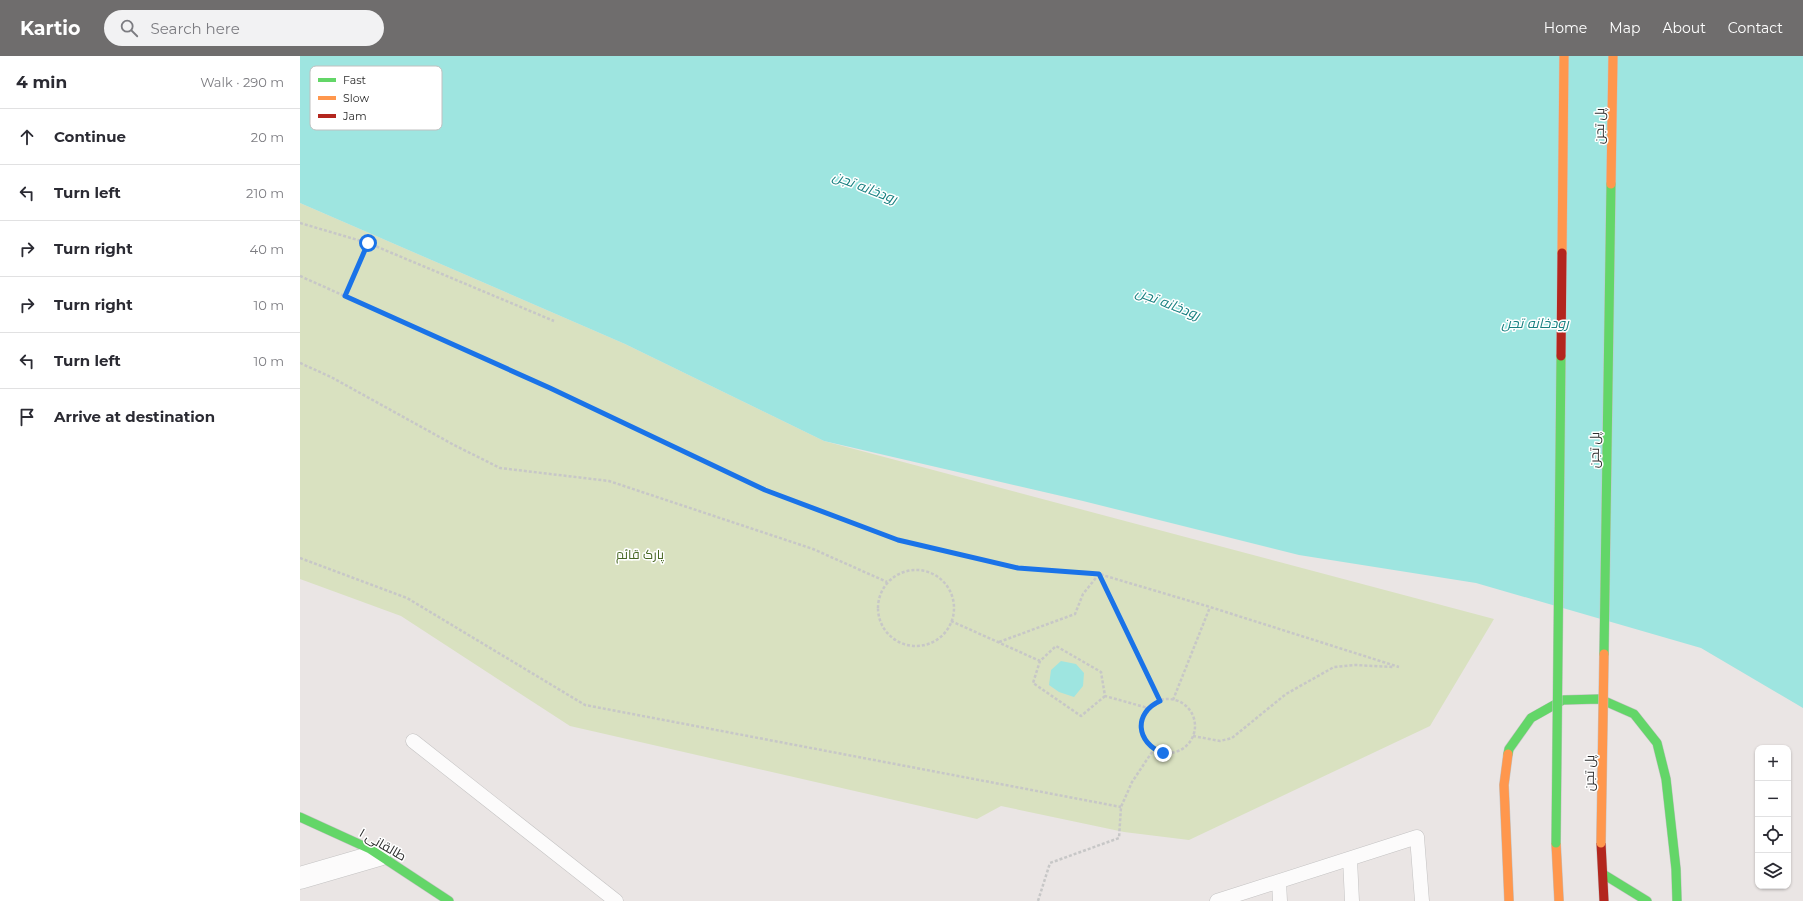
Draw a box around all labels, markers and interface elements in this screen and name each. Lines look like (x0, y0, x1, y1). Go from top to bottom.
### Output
search box (104, 10, 384, 46)
text: Kartio (20, 17, 80, 40)
icon: search (118, 17, 140, 39)
text: Search here (150, 19, 240, 38)
text: Home (1544, 19, 1587, 37)
text: Map (1609, 19, 1640, 37)
text: About (1662, 19, 1706, 37)
text: Contact (1728, 19, 1783, 37)
legend (310, 66, 442, 130)
text: 4 min (16, 72, 67, 92)
text: Fast (343, 73, 367, 87)
text: Walk · 290 m (200, 74, 284, 90)
text: Slow (343, 91, 369, 105)
street label: پل تجن (1591, 107, 1609, 144)
text: Jam (342, 109, 367, 123)
icon: ahead (16, 126, 38, 148)
text: Continue (54, 127, 126, 146)
text: 20 m (251, 129, 284, 145)
water label: رودخانه تجن (830, 167, 901, 208)
icon: left (16, 182, 38, 204)
text: Turn left (54, 183, 121, 202)
text: 210 m (246, 185, 284, 201)
route start (359, 234, 377, 252)
icon: right (16, 238, 38, 260)
text: Turn right (54, 239, 133, 258)
text: 40 m (250, 241, 284, 257)
water label: رودخانه تجن (1133, 283, 1204, 324)
icon: right (16, 294, 38, 316)
text: Turn right (54, 295, 133, 314)
text: 10 m (254, 297, 284, 313)
water label: رودخانه تجن (1501, 314, 1570, 332)
icon: left (16, 350, 38, 372)
text: Turn left (54, 351, 121, 370)
text: 10 m (254, 353, 284, 369)
icon: arrive (16, 406, 38, 428)
text: Arrive at destination (54, 407, 215, 426)
street label: پل تجن (1586, 431, 1604, 468)
park label: پارک قائم (616, 546, 665, 564)
route end (1154, 744, 1172, 762)
map controls (1755, 745, 1791, 889)
button: + (1755, 745, 1791, 781)
street label: پل تجن (1581, 754, 1599, 791)
button: − (1755, 781, 1791, 817)
button: locate (1755, 817, 1791, 853)
street label: طالقانی ۱ (357, 824, 409, 864)
button: layers (1755, 853, 1791, 889)

